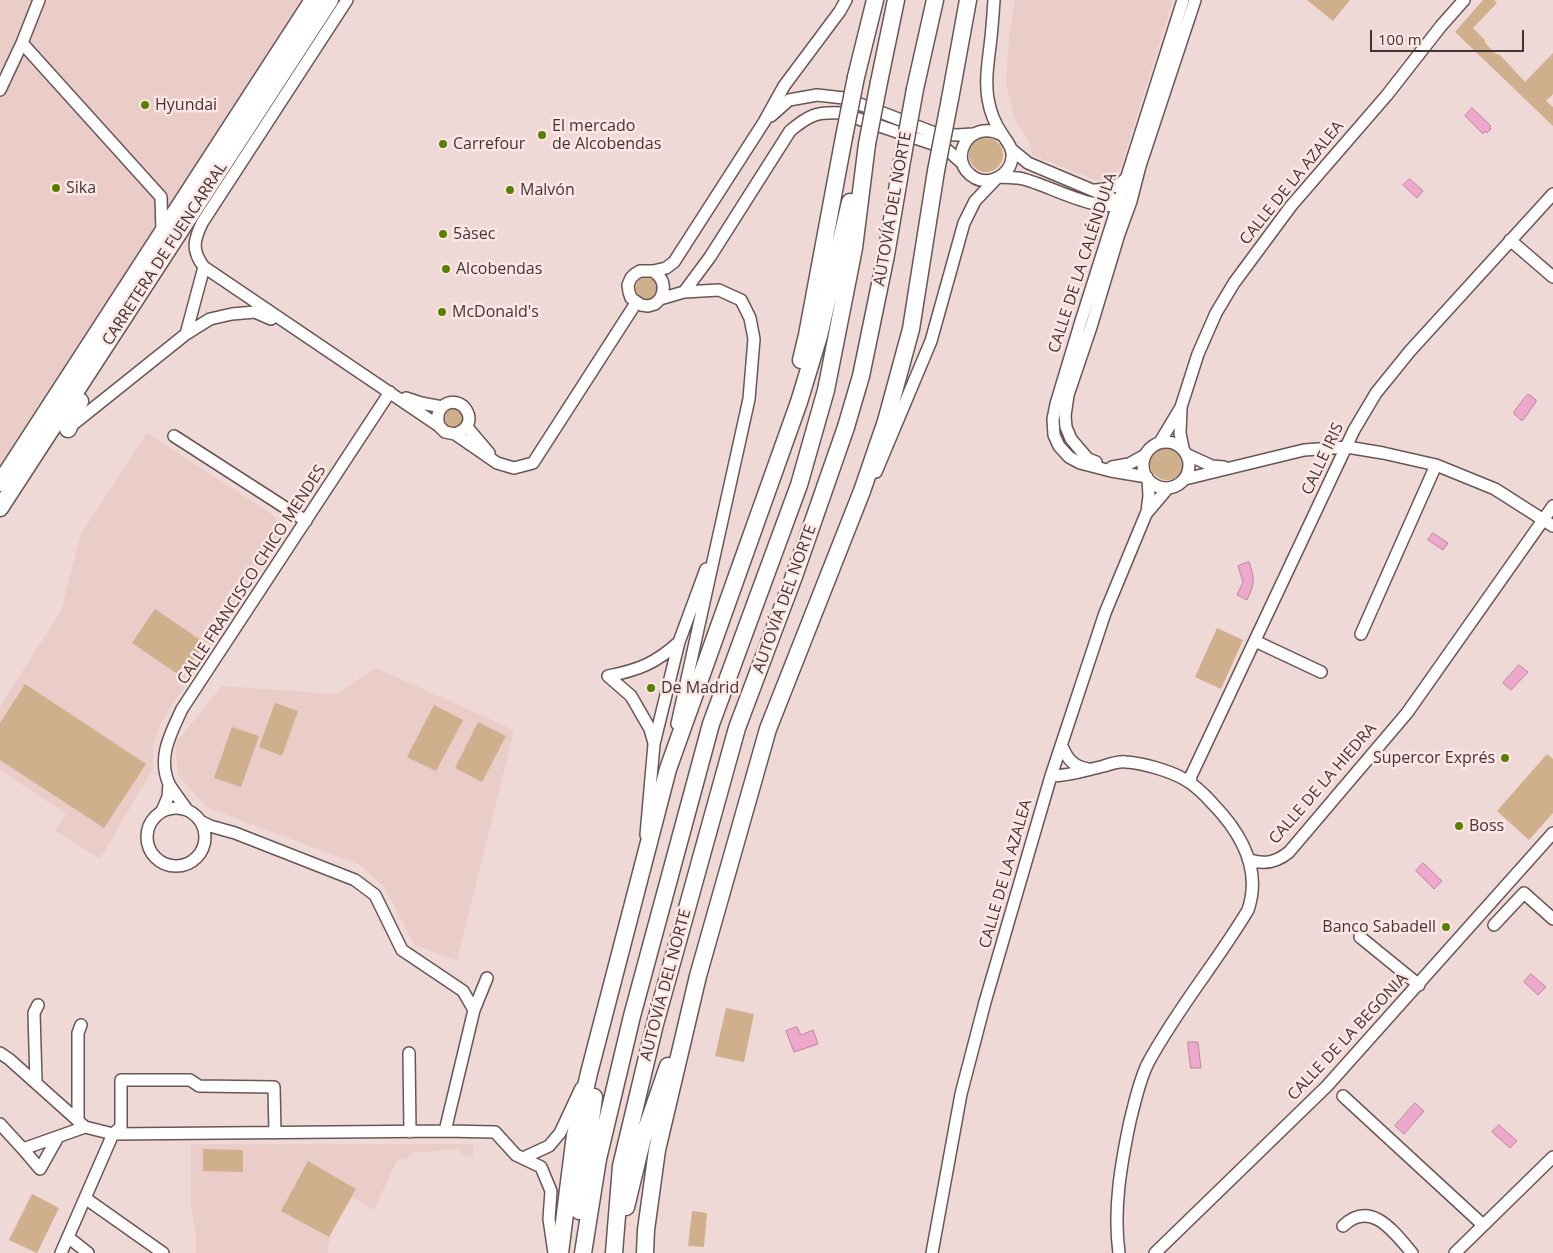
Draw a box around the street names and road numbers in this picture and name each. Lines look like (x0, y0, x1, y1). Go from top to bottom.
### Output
street label: CALLE DE LA AZALEA (1236, 117, 1348, 249)
street label: AUTOVÍA DEL NORTE (870, 130, 916, 288)
street label: CARRETERA DE FUENCARRAL (99, 159, 231, 349)
street label: CALLE DE LA CALÉNDULA (1045, 170, 1121, 356)
street label: CALLE IRIS (1298, 420, 1348, 498)
street label: CALLE FRANCISCO CHICO MENDES (174, 462, 330, 688)
street label: AUTOVÍA DEL NORTE (749, 522, 821, 676)
street label: CALLE DE LA HIEDRA (1265, 720, 1381, 848)
street label: CALLE DE LA AZALEA (976, 797, 1036, 951)
street label: AUTOVÍA DEL NORTE (636, 907, 696, 1063)
street label: CALLE DE LA BEGONIA (1284, 969, 1412, 1105)

